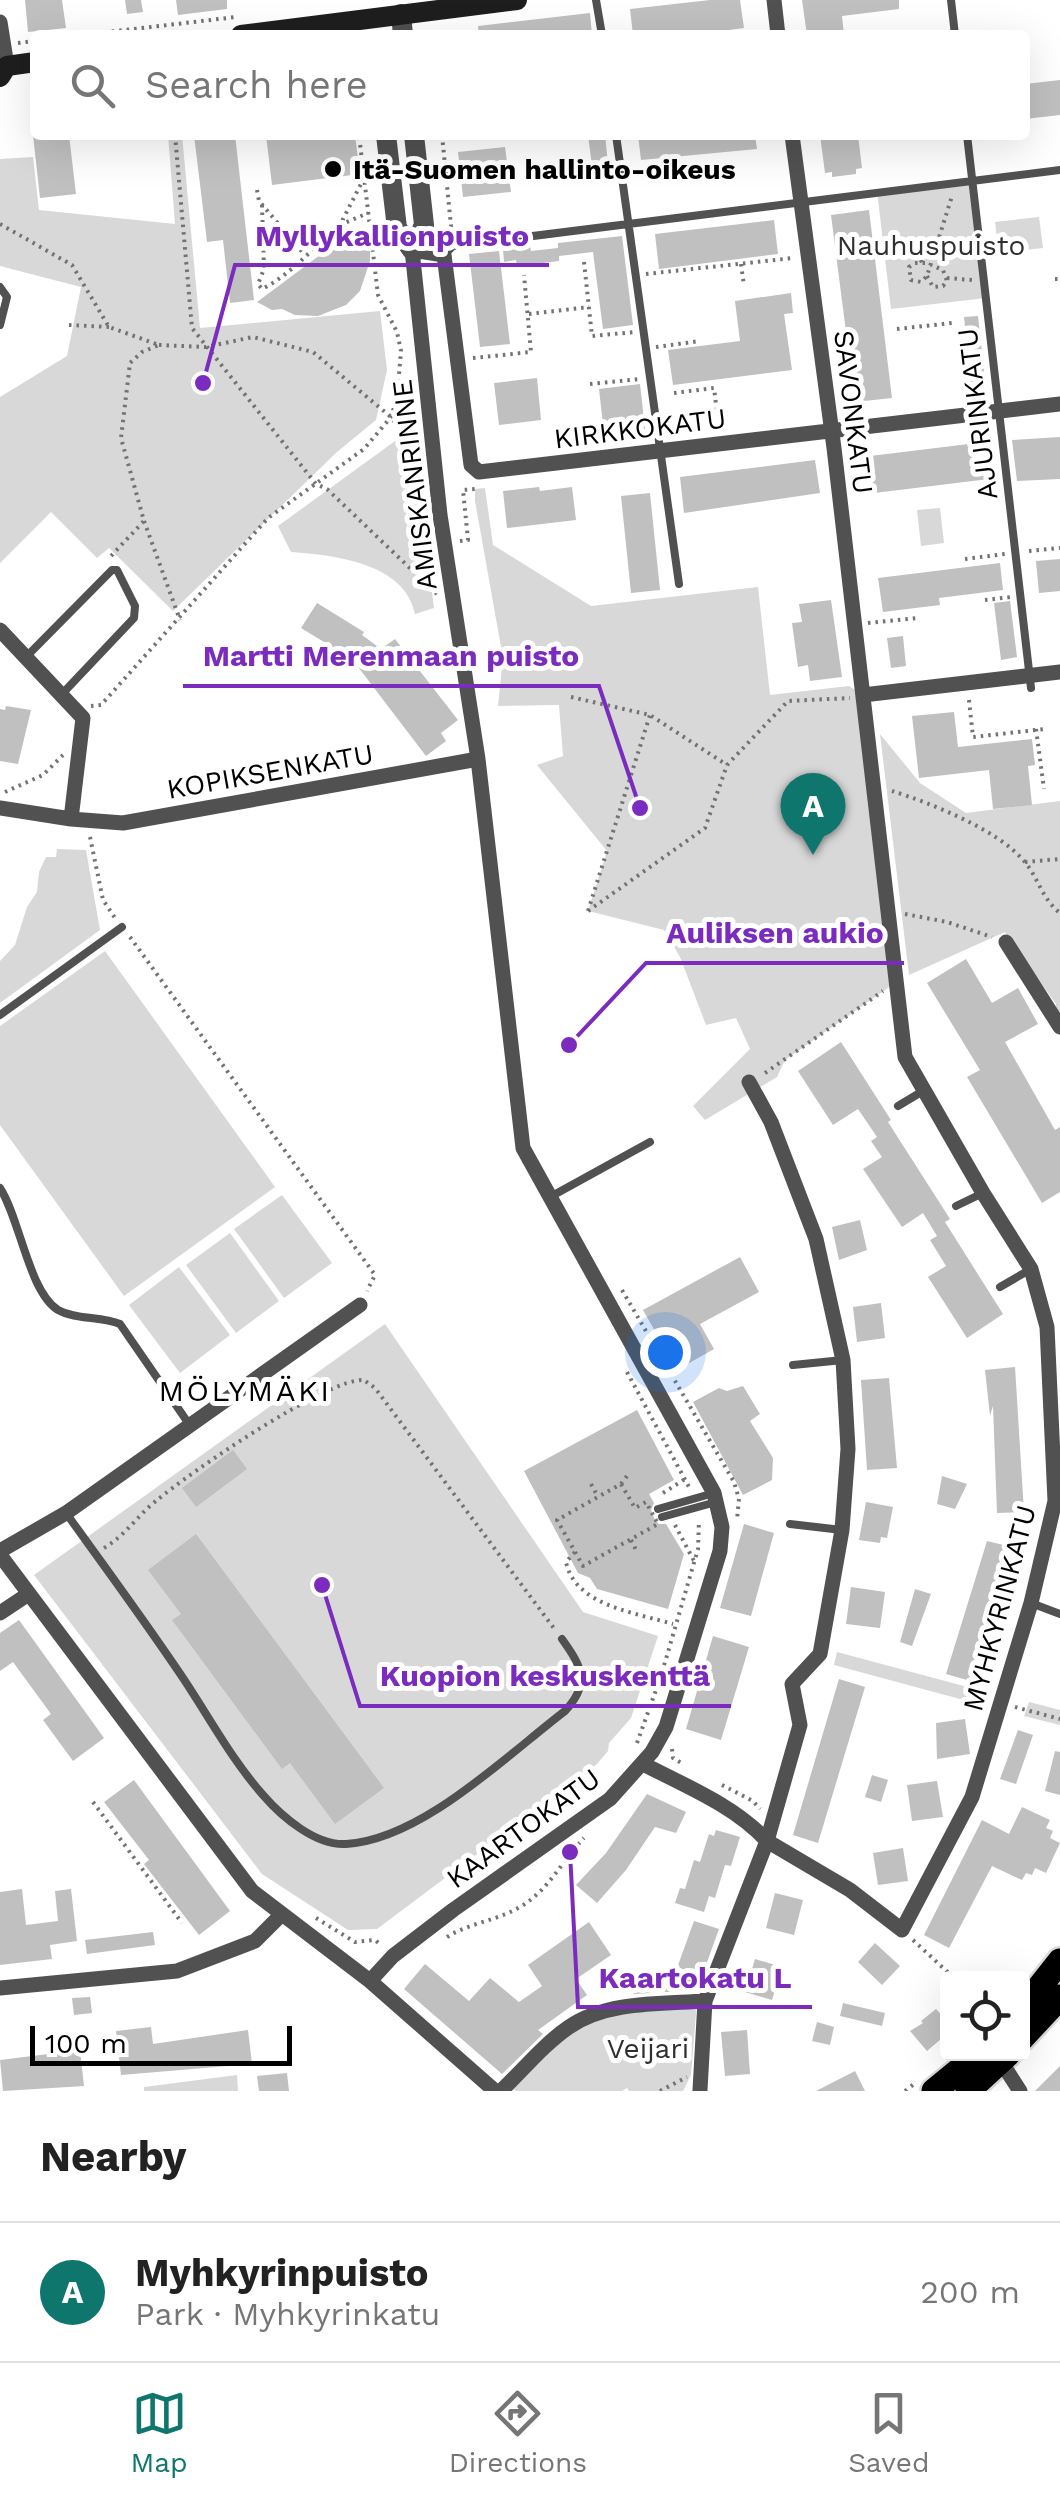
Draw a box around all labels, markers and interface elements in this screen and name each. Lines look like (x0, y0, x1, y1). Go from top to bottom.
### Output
search box (30, 30, 1030, 140)
icon: search (65, 58, 120, 113)
text: Search here (145, 63, 368, 107)
place label: Itä-Suomen hallinto-oikeus (353, 153, 736, 186)
marker: Itä-Suomen hallinto-oikeus (322, 158, 344, 180)
callout: Myllykallionpuisto (235, 205, 549, 265)
text: Myllykallionpuisto (255, 218, 529, 253)
park label: Nauhuspuisto (837, 229, 1025, 262)
street label: AJURINKATU (951, 326, 1004, 502)
street label: SAVONKATU (827, 328, 880, 496)
street label: AMISKANRINNE (385, 378, 444, 592)
street label: KIRKKOKATU (552, 402, 728, 455)
callout: Martti Merenmaan puisto (183, 626, 599, 686)
text: Martti Merenmaan puisto (203, 638, 579, 673)
street label: KOPIKSENKATU (164, 737, 376, 806)
pin: A (780, 772, 846, 855)
callout: Auliksen aukio (646, 903, 904, 963)
text: Auliksen aukio (666, 915, 884, 950)
your location (640, 1327, 691, 1378)
district label: MÖLYMÄKI (158, 1373, 332, 1408)
street label: MYHKYRINKATU (956, 1501, 1043, 1715)
callout: Kuopion keskuskenttä (360, 1646, 731, 1706)
text: Kuopion keskuskenttä (380, 1658, 711, 1693)
street label: KAARTOKATU (440, 1762, 606, 1895)
callout: Kaartokatu L (578, 1947, 812, 2007)
text: Kaartokatu L (598, 1960, 792, 1995)
map controls (940, 1971, 1030, 2061)
button: locate (940, 1971, 1030, 2061)
scale bar (30, 2021, 292, 2066)
text: 100 m (45, 2027, 127, 2060)
park label: Veijari (607, 2032, 689, 2065)
text: Nearby (40, 2132, 187, 2181)
text: Myhkyrinpuisto (135, 2251, 429, 2295)
text: A (62, 2273, 83, 2311)
text: 200 m (920, 2273, 1020, 2311)
text: Park · Myhkyrinkatu (135, 2295, 440, 2333)
tab: Map (131, 2386, 188, 2479)
tab: Directions (449, 2386, 587, 2479)
tab: Saved (848, 2386, 929, 2479)

